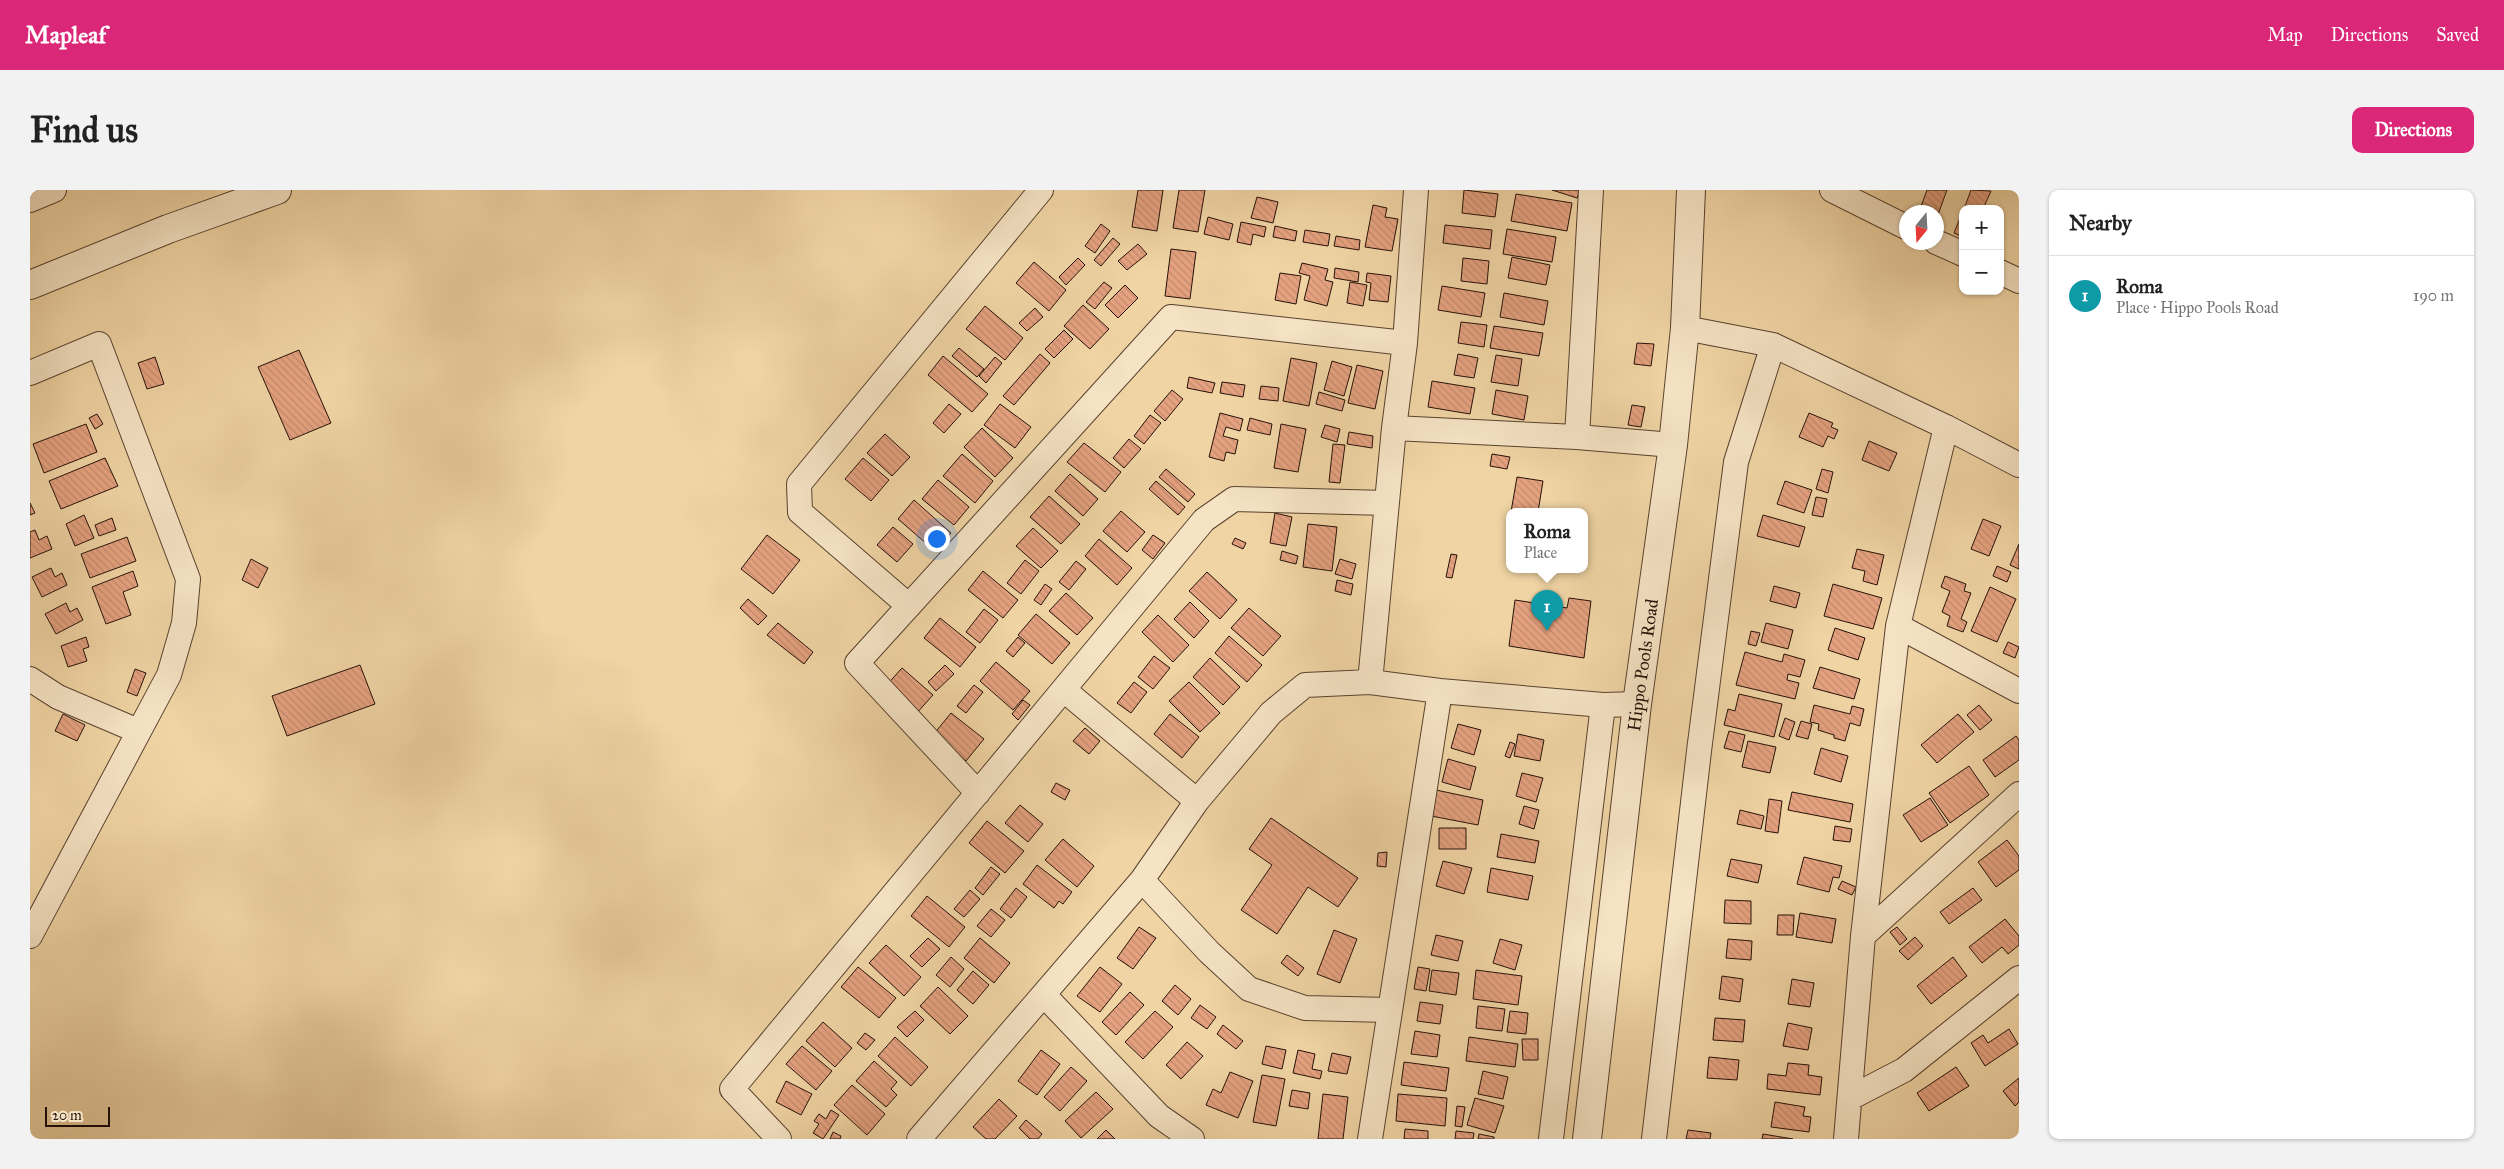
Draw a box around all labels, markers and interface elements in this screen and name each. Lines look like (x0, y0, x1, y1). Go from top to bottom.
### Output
text: Mapleaf (25, 20, 106, 50)
text: Map (2267, 24, 2303, 46)
text: Directions (2331, 24, 2408, 46)
text: Saved (2436, 24, 2479, 46)
button: Directions (2352, 107, 2474, 153)
text: Find us (30, 109, 138, 152)
north arrow (1899, 205, 1944, 250)
map controls (1959, 205, 2004, 295)
button: + (1959, 205, 2004, 250)
text: Nearby (2069, 210, 2132, 236)
button: − (1959, 250, 2004, 295)
text: Roma (2116, 275, 2163, 298)
text: 1 (2082, 286, 2088, 305)
text: 190 m (2413, 286, 2454, 305)
text: Place · Hippo Pools Road (2116, 298, 2279, 317)
popup (1506, 508, 1588, 573)
text: Roma (1524, 520, 1570, 543)
your location (924, 526, 950, 552)
text: Place (1524, 543, 1557, 562)
pin: 1 (1531, 590, 1563, 631)
street label: Hippo Pools Road (1623, 597, 1663, 733)
scale bar (45, 1104, 110, 1127)
text: 20 m (52, 1107, 82, 1124)

